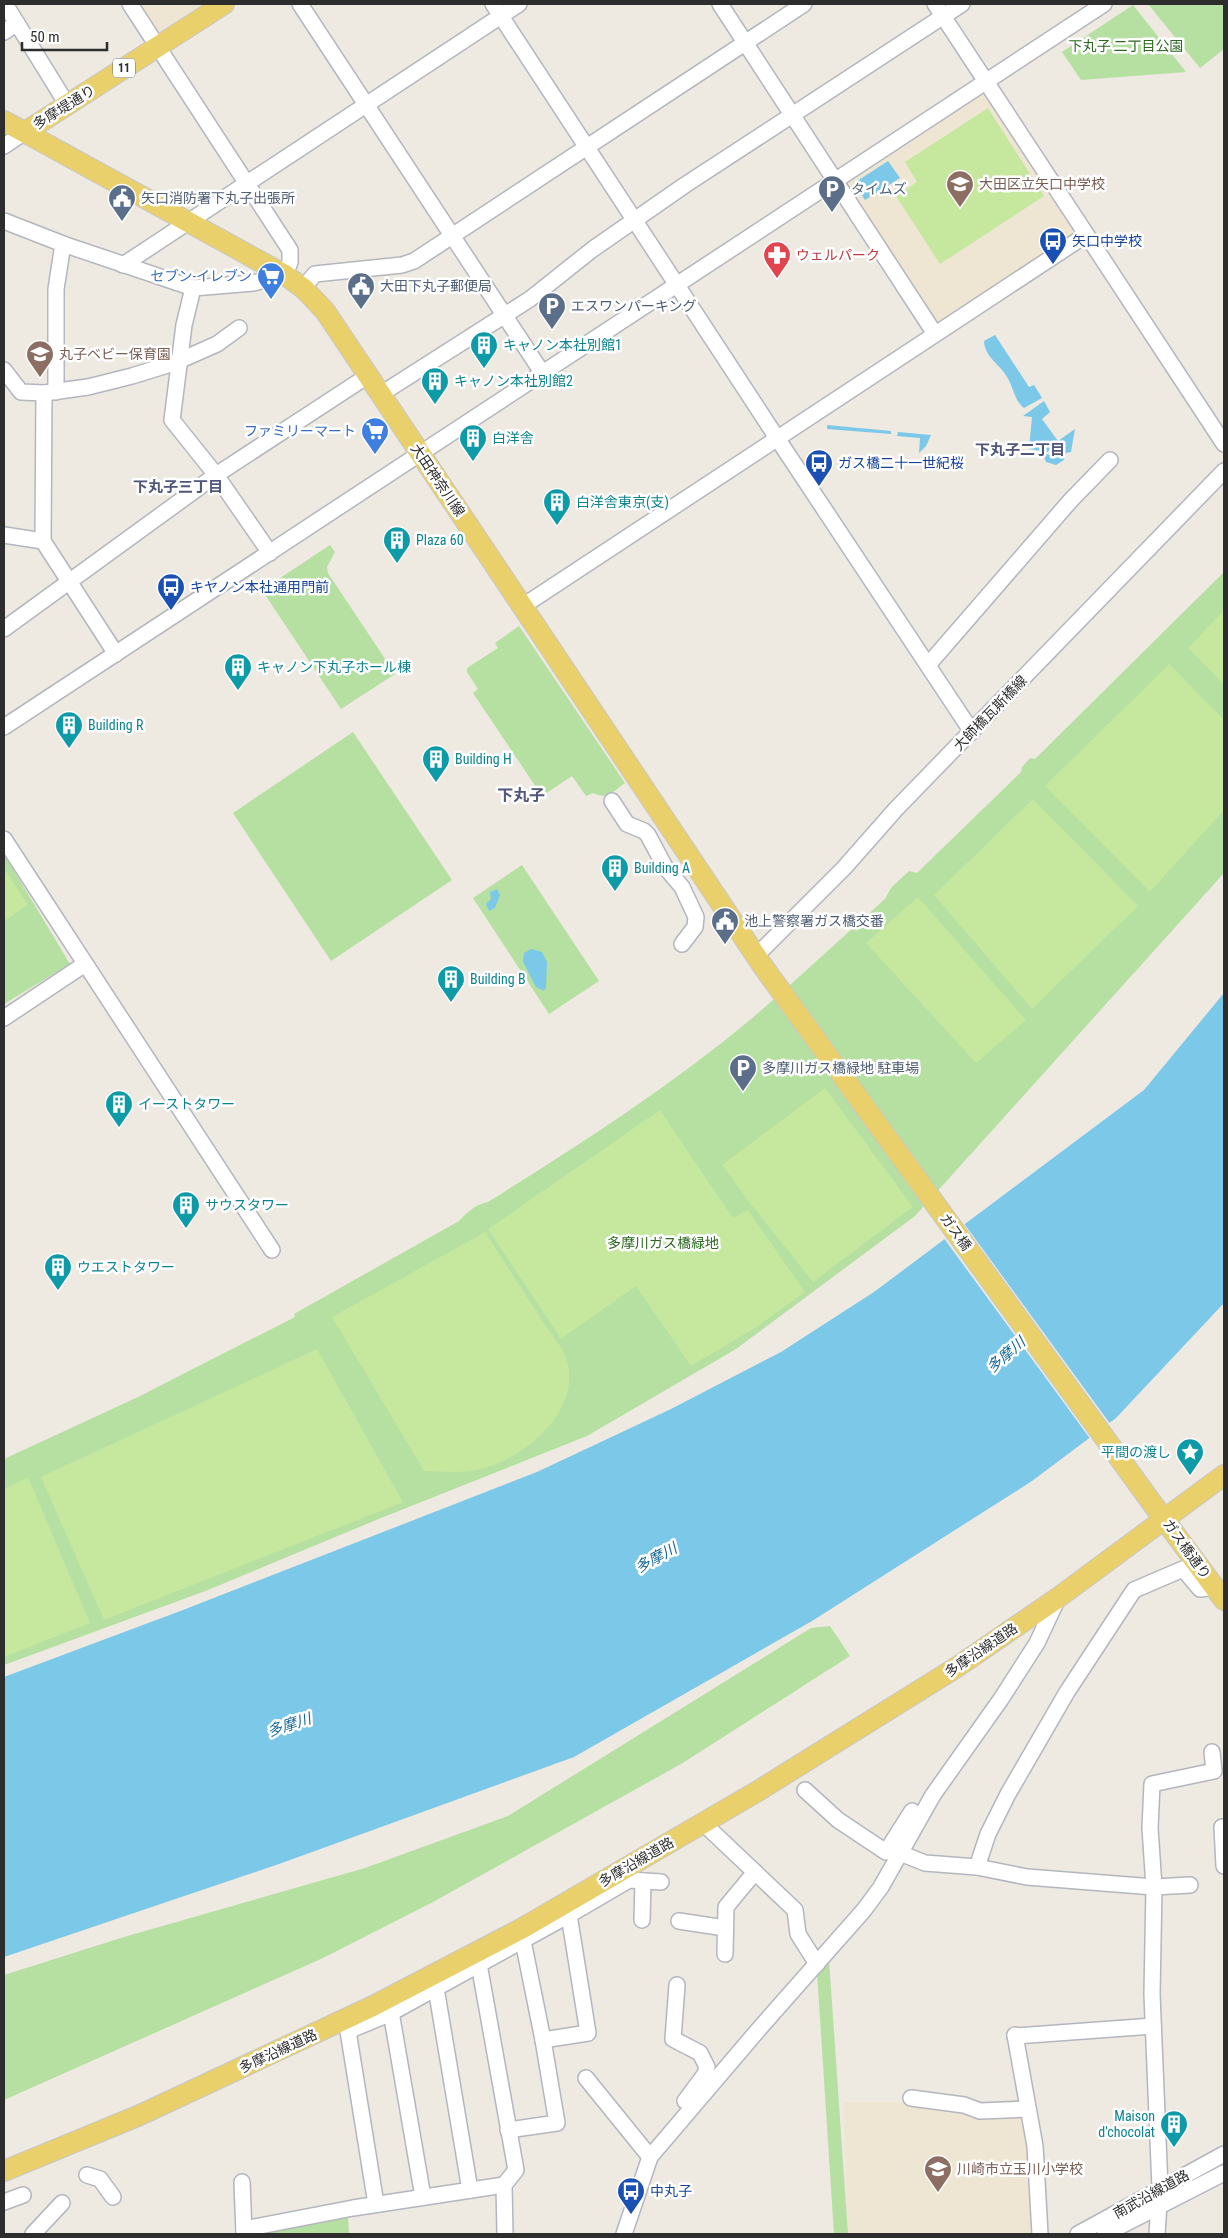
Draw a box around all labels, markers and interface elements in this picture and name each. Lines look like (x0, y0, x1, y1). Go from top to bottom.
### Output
scale bar (22, 20, 108, 52)
text: 50 m (30, 28, 60, 46)
park label: 下丸子 二丁目公園 (1068, 38, 1184, 54)
road number: 11 (113, 58, 135, 78)
street label: 多摩堤通り (30, 82, 98, 132)
school or university icon: 大田区立矢口中学校 (945, 169, 975, 208)
parking icon: タイムズ (817, 174, 847, 213)
place label: 大田区立矢口中学校 (979, 176, 1105, 192)
place label: タイムズ (851, 181, 907, 197)
public building icon: 矢口消防署下丸子出張所 (107, 183, 137, 222)
place label: 矢口消防署下丸子出張所 (141, 190, 295, 206)
bus stop icon: 矢口中学校 (1038, 226, 1068, 265)
place label: 矢口中学校 (1072, 233, 1142, 249)
pharmacy icon: ウェルパーク (762, 240, 792, 279)
place label: ウェルパーク (796, 247, 880, 263)
supermarket icon: セブン-イレブン (256, 261, 286, 300)
place label: セブン-イレブン (151, 268, 252, 284)
public building icon: 大田下丸子郵便局 (346, 271, 376, 310)
place label: 大田下丸子郵便局 (380, 278, 492, 294)
parking icon: エスワンパーキング (537, 291, 567, 330)
place label: エスワンパーキング (571, 298, 697, 314)
building icon: キャノン本社別館1 (469, 330, 499, 369)
place label: キャノン本社別館1 (503, 337, 622, 353)
school or university icon: 丸子ベビー保育園 (25, 339, 55, 378)
place label: 丸子ベビー保育園 (59, 346, 171, 362)
building icon: キャノン本社別館2 (420, 366, 450, 405)
place label: キャノン本社別館2 (454, 373, 573, 389)
supermarket icon: ファミリーマート (360, 416, 390, 455)
place label: ファミリーマート (244, 423, 356, 439)
building icon: 白洋舎 (458, 423, 488, 462)
place label: 白洋舎 (492, 430, 534, 446)
street label: 大田神奈川線 (408, 441, 468, 519)
district label: 下丸子二丁目 (975, 441, 1065, 459)
bus stop icon: ガス橋二十一世紀桜 (804, 448, 834, 487)
place label: ガス橋二十一世紀桜 (838, 455, 964, 471)
district label: 下丸子三丁目 (133, 478, 223, 496)
building icon: 白洋舎東京(支) (542, 487, 572, 526)
place label: 白洋舎東京(支) (576, 494, 669, 511)
building icon: Plaza 60 (382, 525, 412, 564)
place label: Plaza 60 (416, 532, 464, 548)
bus stop icon: キヤノン本社通用門前 (156, 572, 186, 611)
place label: キヤノン本社通用門前 (190, 579, 329, 595)
building icon: キャノン下丸子ホール棟 (223, 652, 253, 691)
place label: キャノン下丸子ホール棟 (257, 659, 411, 675)
street label: 大師橋瓦斯橋線 (950, 672, 1030, 754)
building icon: Building R (54, 710, 84, 749)
place label: Building R (88, 717, 144, 733)
building icon: Building H (421, 744, 451, 783)
place label: Building H (455, 751, 512, 767)
district label: 下丸子 (497, 786, 545, 805)
building icon: Building A (600, 853, 630, 892)
place label: Building A (634, 860, 690, 876)
public building icon: 池上警察署ガス橋交番 (710, 906, 740, 945)
place label: 池上警察署ガス橋交番 (744, 913, 884, 929)
building icon: Building B (436, 964, 466, 1003)
place label: Building B (470, 971, 526, 987)
parking icon: 多摩川ガス橋緑地 駐車場 (728, 1053, 758, 1092)
place label: 多摩川ガス橋緑地 駐車場 (762, 1060, 919, 1076)
building icon: イーストタワー (104, 1089, 134, 1128)
place label: イーストタワー (138, 1096, 235, 1112)
building icon: サウスタワー (171, 1190, 201, 1229)
place label: サウスタワー (205, 1197, 289, 1213)
street label: ガス橋 (937, 1210, 975, 1254)
park label: 多摩川ガス橋緑地 (607, 1235, 719, 1251)
building icon: ウエストタワー (43, 1252, 73, 1291)
place label: ウエストタワー (77, 1259, 175, 1275)
water label: 多摩川 (983, 1332, 1030, 1377)
place icon: 平間の渡し (1175, 1437, 1205, 1476)
place label: 平間の渡し (1101, 1444, 1171, 1460)
street label: ガス橋通り (1160, 1516, 1214, 1582)
water label: 多摩川 (632, 1538, 682, 1577)
street label: 多摩沿線道路 (942, 1620, 1020, 1680)
water label: 多摩川 (265, 1709, 315, 1741)
street label: 多摩沿線道路 (596, 1834, 676, 1890)
street label: 多摩沿線道路 (237, 2026, 319, 2076)
place label: Maison d'chocolat (1098, 2108, 1155, 2140)
building icon: Maison d'chocolat (1159, 2109, 1189, 2148)
school or university icon: 川崎市立玉川小学校 (923, 2154, 953, 2193)
place label: 川崎市立玉川小学校 (957, 2161, 1083, 2177)
street label: 南武沿線道路 (1110, 2167, 1192, 2221)
bus stop icon: 中丸子 (616, 2176, 646, 2215)
place label: 中丸子 (650, 2183, 692, 2199)

